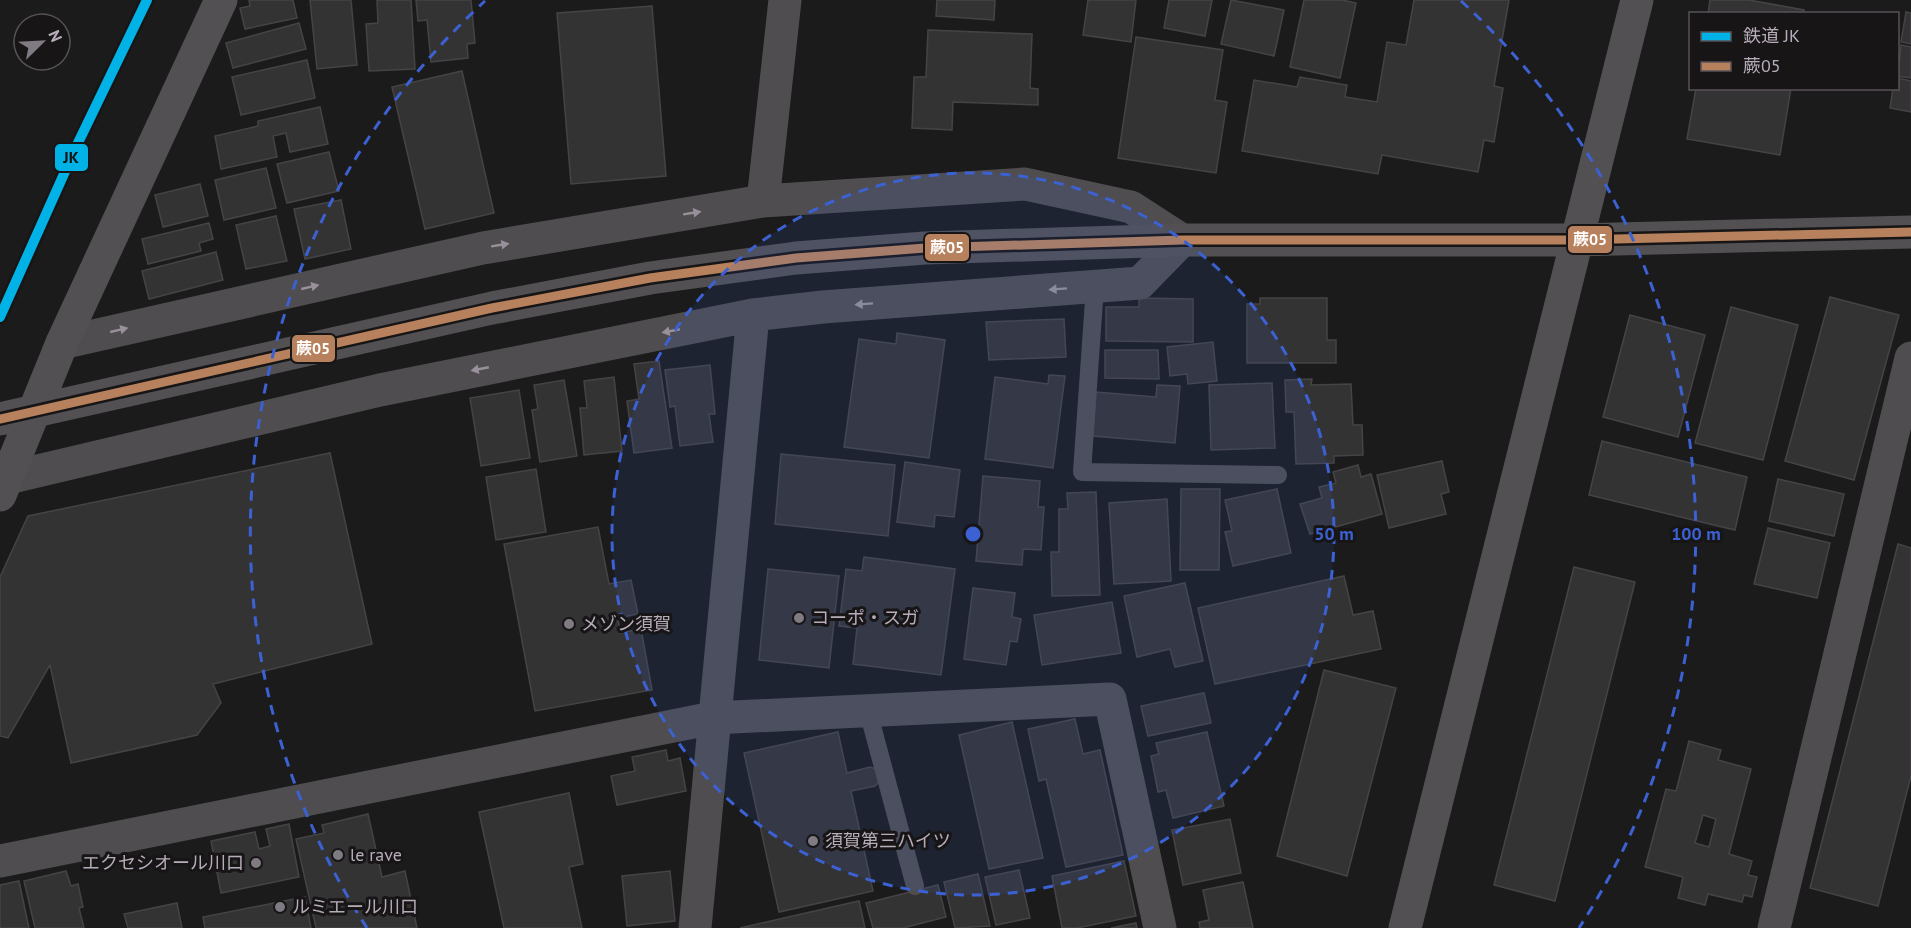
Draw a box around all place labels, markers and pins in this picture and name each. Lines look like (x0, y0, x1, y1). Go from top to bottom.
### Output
centre of rings (963, 524, 983, 544)
place label: コーポ・スガ (811, 606, 919, 629)
marker: コーポ・スガ (792, 611, 806, 625)
place label: メゾン須賀 (581, 612, 671, 635)
marker: メゾン須賀 (562, 617, 576, 631)
place label: 須賀第三ハイツ (825, 829, 951, 852)
marker: 須賀第三ハイツ (806, 834, 820, 848)
place label: le rave (350, 843, 402, 866)
marker: le rave (331, 848, 345, 862)
place label: エクセシオール川口 (82, 851, 244, 874)
marker: エクセシオール川口 (249, 856, 263, 870)
place label: ルミエール川口 (292, 895, 418, 918)
marker: ルミエール川口 (273, 900, 287, 914)

